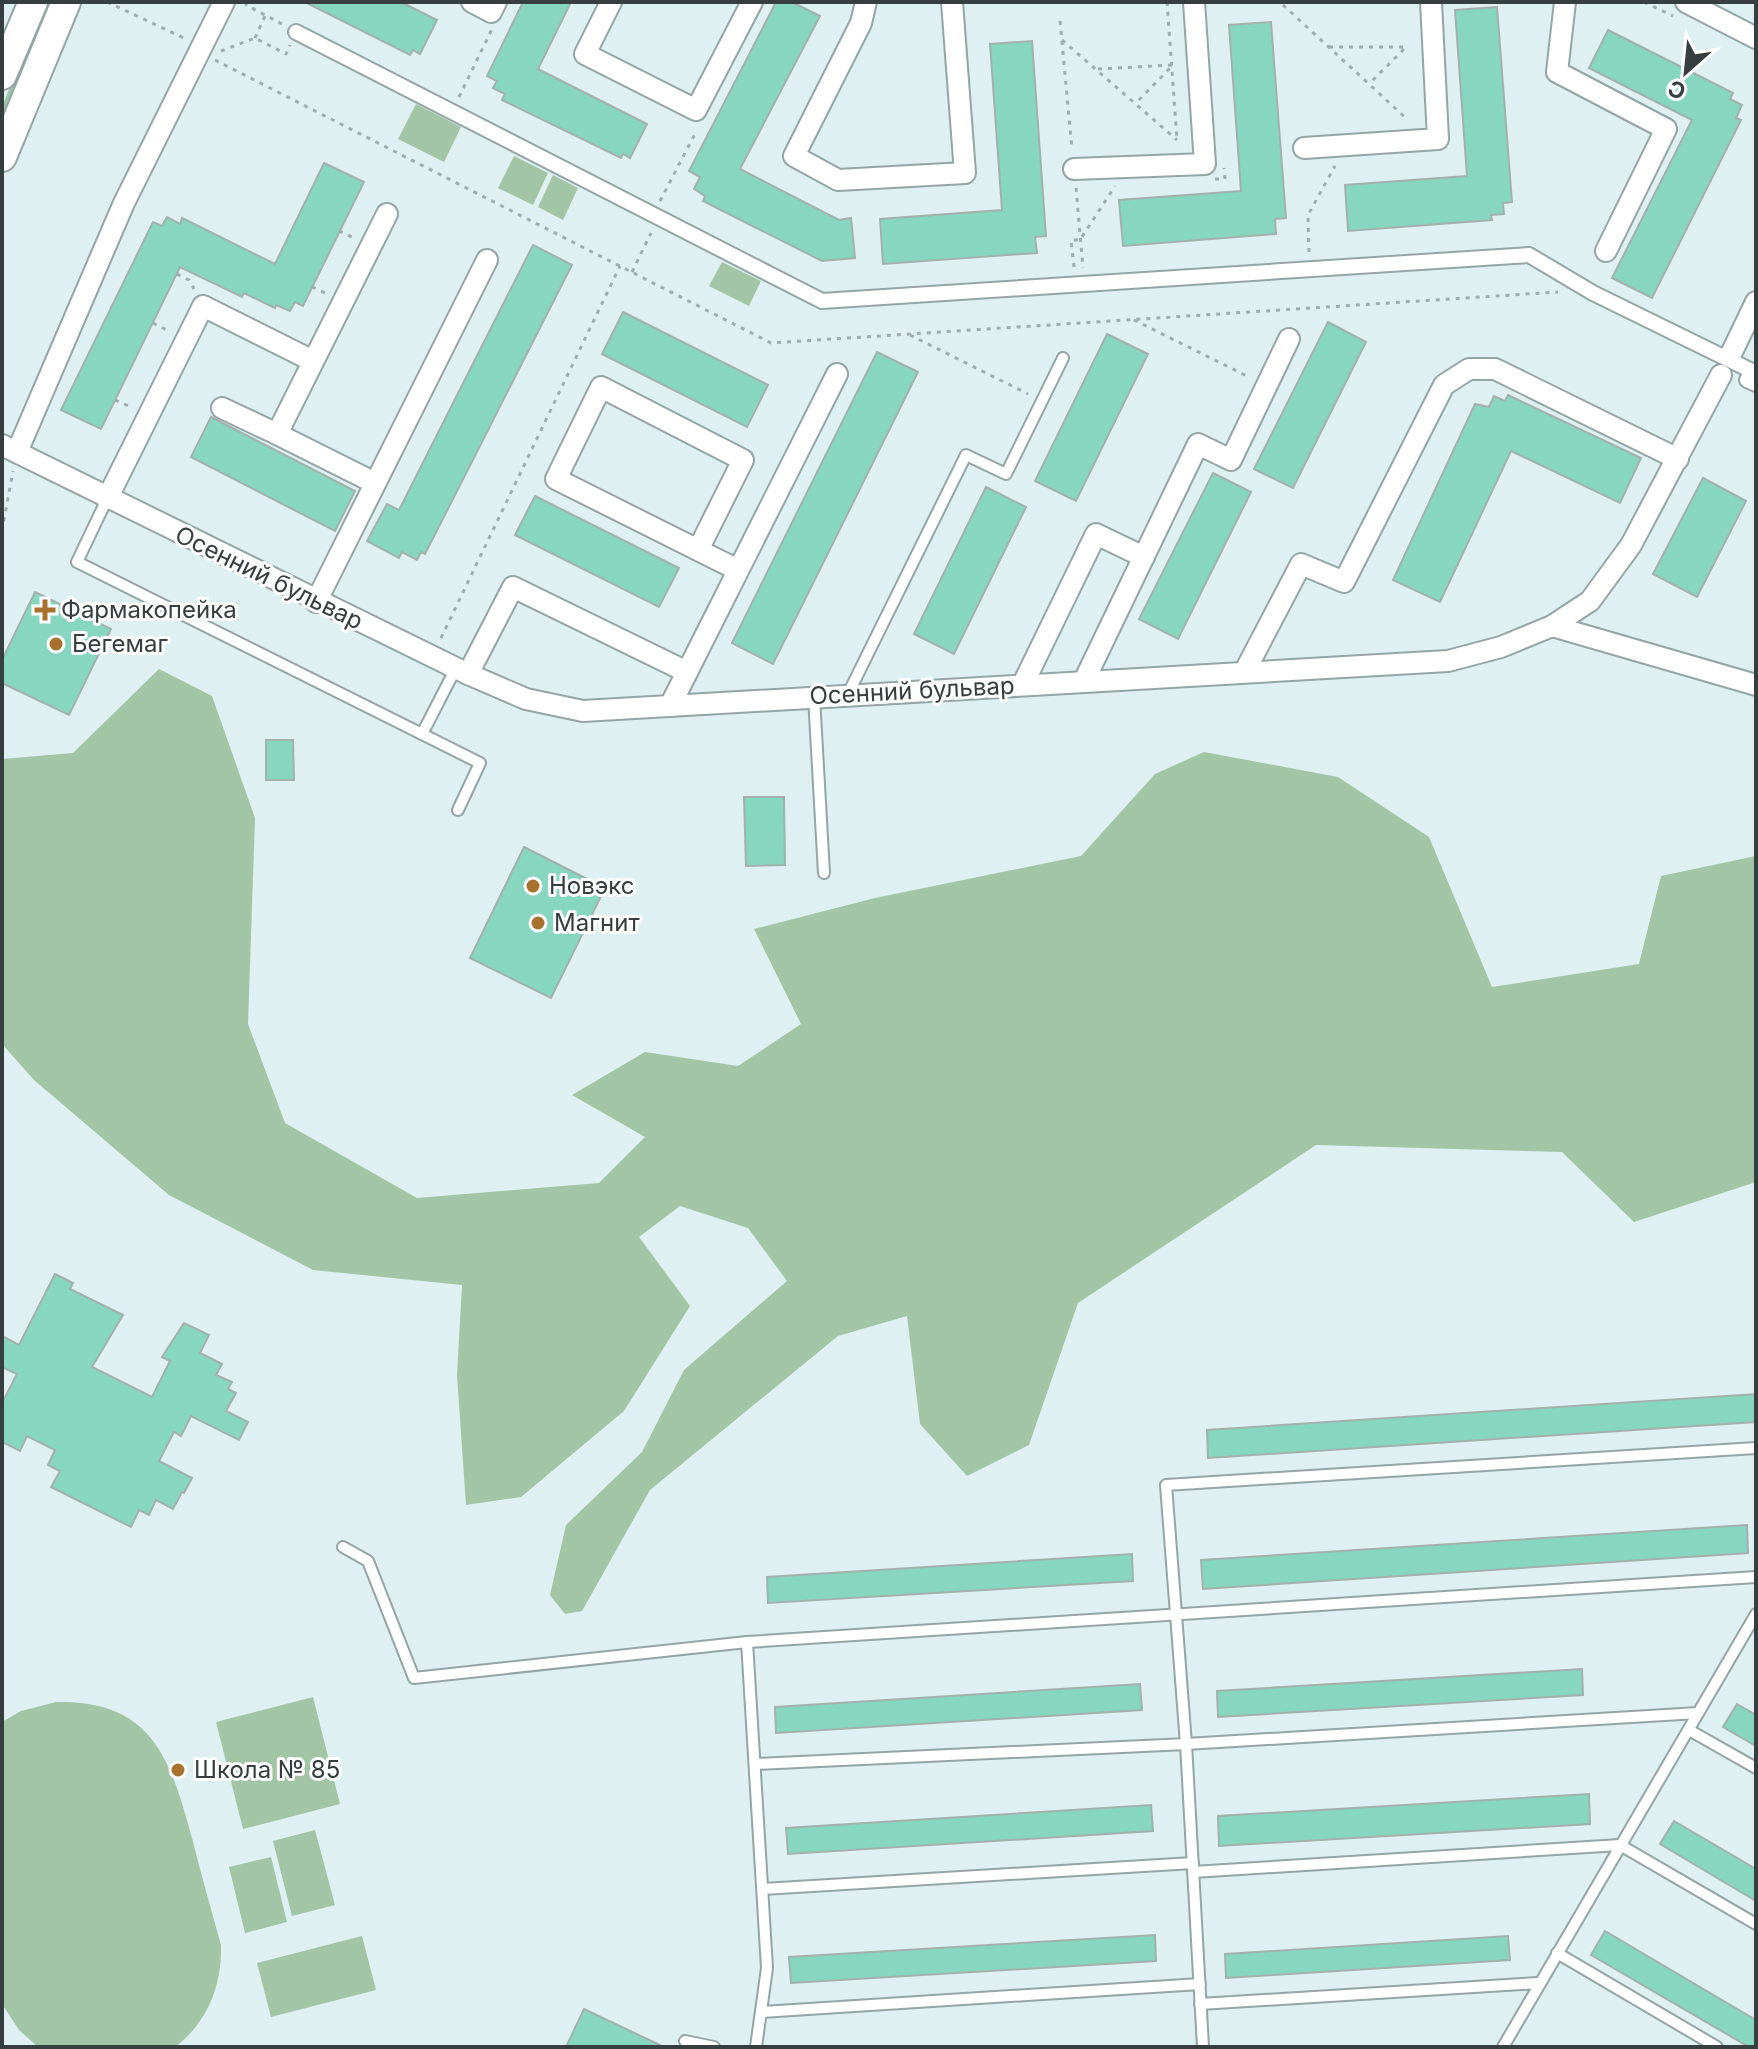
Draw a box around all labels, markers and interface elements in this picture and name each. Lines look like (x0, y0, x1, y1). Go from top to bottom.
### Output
north arrow (1646, 32, 1726, 112)
text: С (1664, 75, 1690, 105)
street label: Осенний бульвар (171, 520, 368, 636)
place label: Фармакопейка (61, 595, 237, 624)
marker: Фармакопейка (36, 601, 54, 619)
place label: Бегемаг (72, 629, 168, 658)
marker: Бегемаг (47, 635, 65, 653)
street label: Осенний бульвар (809, 671, 1015, 710)
place label: Новэкс (549, 871, 635, 900)
marker: Новэкс (524, 877, 542, 895)
place label: Магнит (554, 908, 640, 937)
marker: Магнит (529, 914, 547, 932)
place label: Школа № 85 (194, 1755, 340, 1784)
marker: Школа № 85 (169, 1761, 187, 1779)

